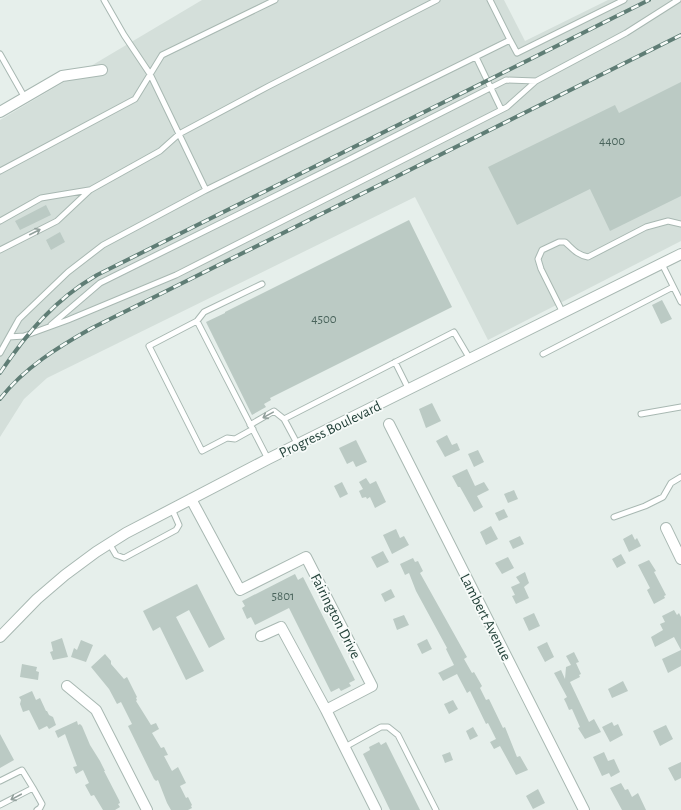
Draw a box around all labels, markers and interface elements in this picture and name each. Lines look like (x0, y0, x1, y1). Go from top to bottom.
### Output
house number: 4400 (599, 135, 625, 148)
one-way arrow (28, 228, 40, 236)
house number: 4500 (311, 313, 337, 326)
street label: Progress Boulevard (277, 398, 384, 461)
one-way arrow (262, 411, 274, 419)
street label: Fairington Drive (308, 571, 363, 661)
street label: Lambert Avenue (457, 571, 514, 663)
house number: 5801 (272, 590, 294, 603)
one-way arrow (10, 793, 22, 801)

